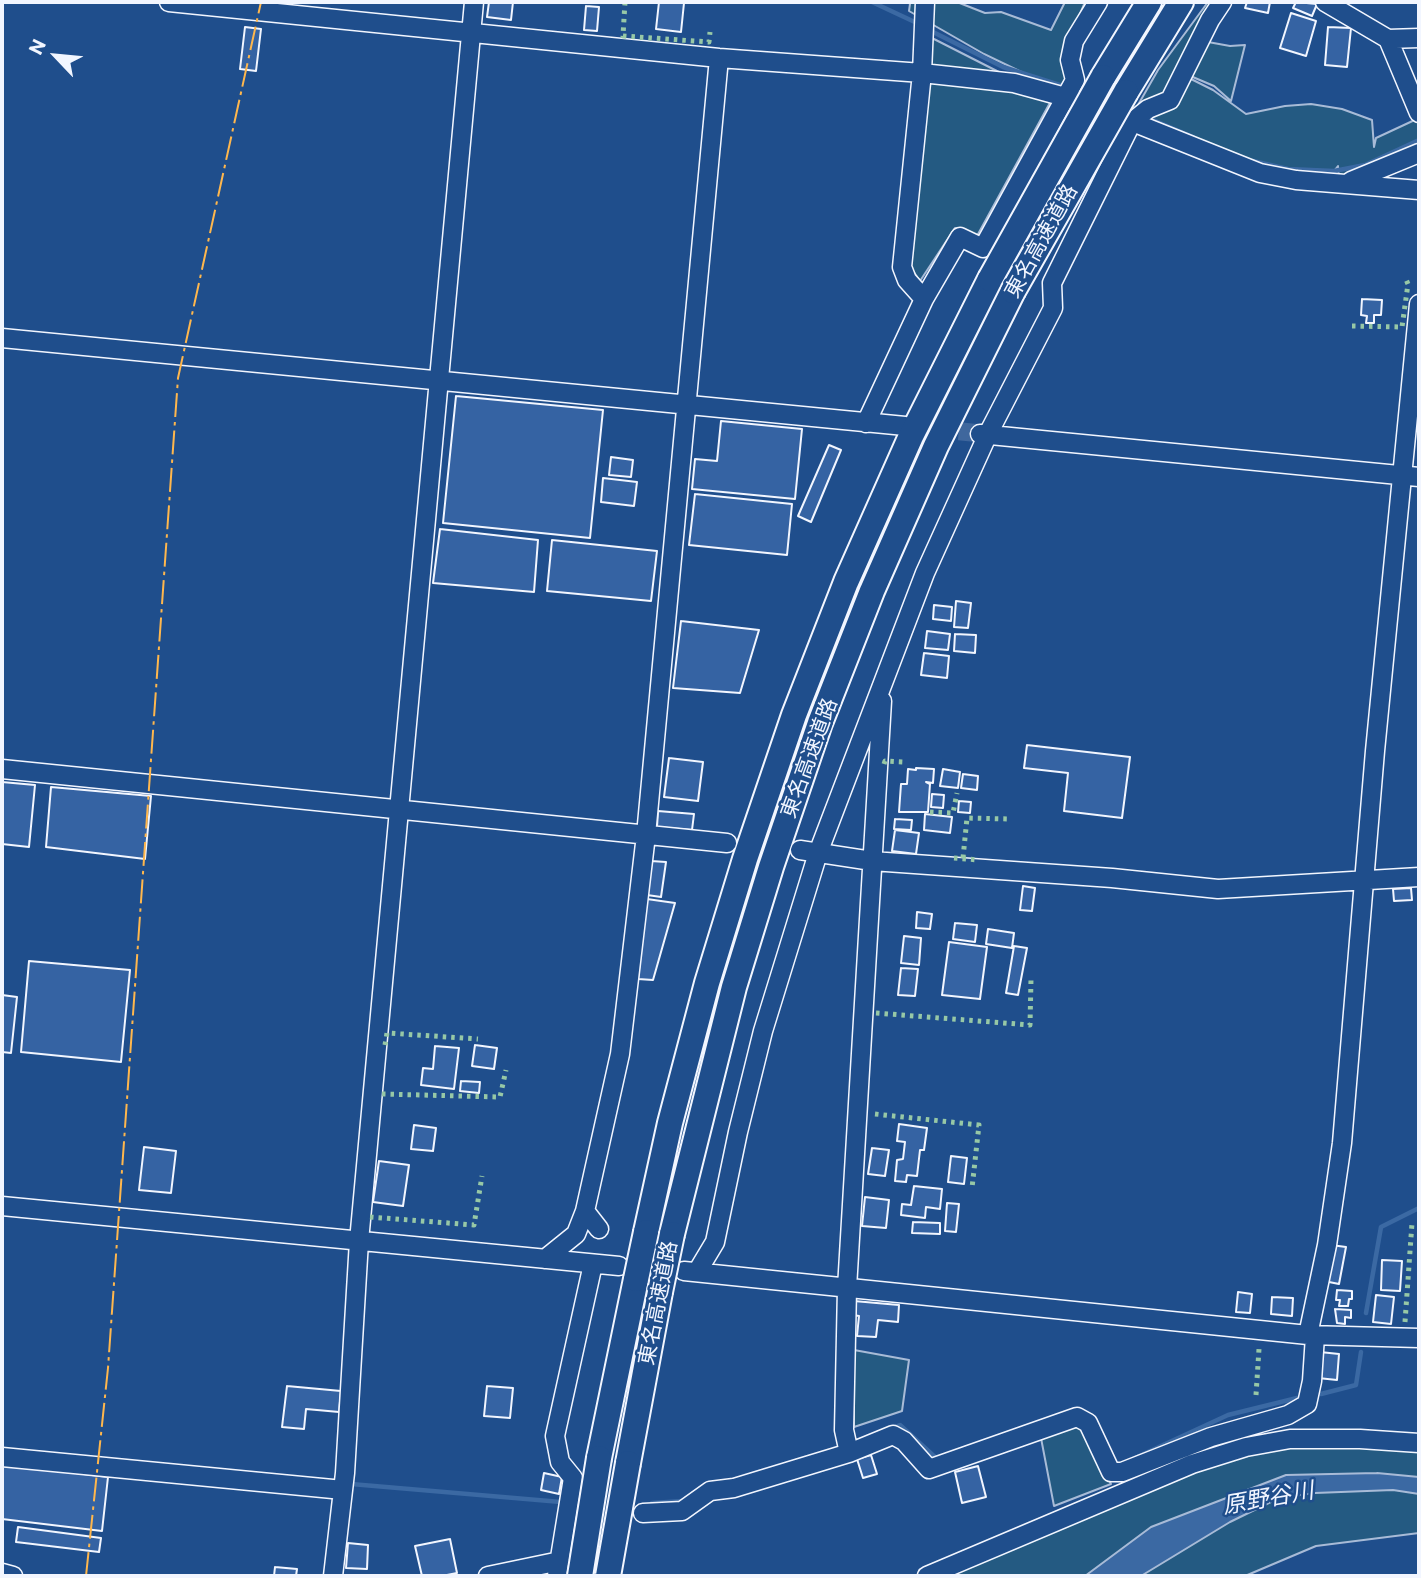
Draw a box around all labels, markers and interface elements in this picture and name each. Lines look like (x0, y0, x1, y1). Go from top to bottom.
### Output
north arrow (21, 21, 91, 91)
text: N (23, 35, 50, 58)
street label: 東名高速道路 (999, 180, 1083, 302)
street label: 東名高速道路 (776, 694, 842, 822)
street label: 東名高速道路 (634, 1239, 682, 1367)
water label: 原野谷川 (1220, 1476, 1316, 1520)

